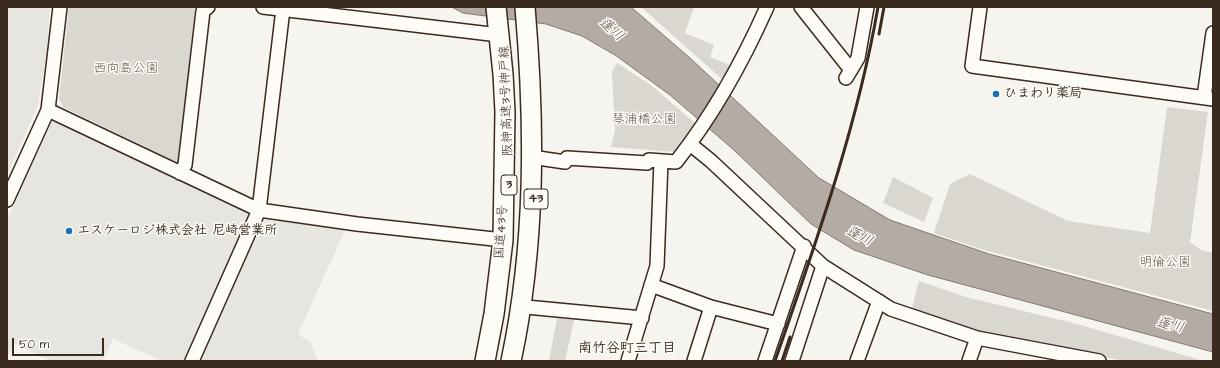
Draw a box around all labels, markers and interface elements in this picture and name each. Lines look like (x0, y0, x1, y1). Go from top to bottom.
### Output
water label: 蓬川 (595, 15, 627, 45)
street label: 阪神高速3号神戸線 (497, 45, 517, 157)
park label: 西向島公園 (94, 61, 158, 77)
place label: ひまわり薬局 (1004, 86, 1082, 102)
marker: ひまわり薬局 (991, 89, 1001, 99)
park label: 琴浦橋公園 (612, 112, 676, 128)
road number: 3 (501, 175, 517, 195)
road number: 43 (524, 189, 548, 209)
street label: 国道43号 (492, 204, 512, 260)
place label: エスケーロジ株式会社 尼崎営業所 (77, 223, 277, 239)
water label: 蓬川 (843, 223, 875, 251)
marker: エスケーロジ株式会社 尼崎営業所 (64, 226, 74, 236)
park label: 明倫公園 (1139, 255, 1191, 271)
water label: 蓬川 (1154, 314, 1186, 338)
scale bar (14, 330, 106, 356)
text: 50 m (19, 336, 49, 353)
district label: 南竹谷町三丁目 (578, 341, 676, 357)

